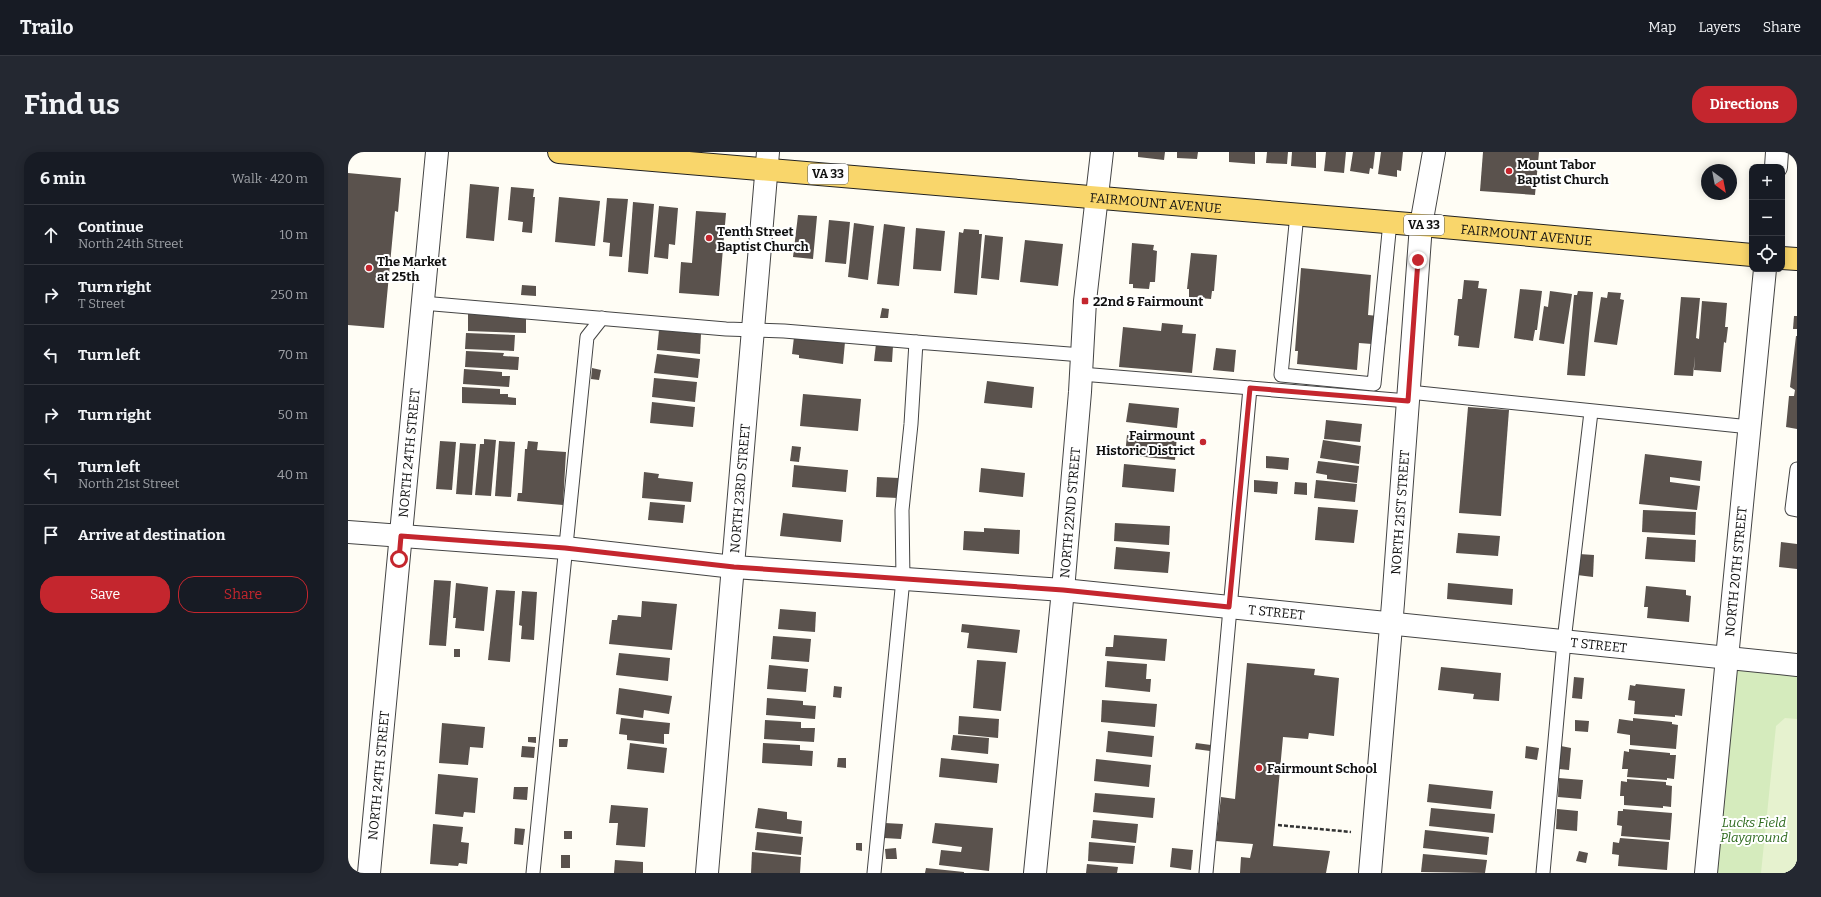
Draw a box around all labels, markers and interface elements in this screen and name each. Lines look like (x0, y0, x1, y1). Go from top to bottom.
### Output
text: Trailo (20, 16, 73, 39)
text: Map (1648, 19, 1676, 36)
text: Layers (1698, 19, 1741, 36)
text: Share (1763, 19, 1801, 36)
button: Directions (1692, 86, 1797, 123)
text: Find us (24, 88, 120, 121)
place label: Mount Tabor Baptist Church (1517, 157, 1610, 187)
road number: VA 33 (808, 164, 848, 184)
north arrow (1701, 164, 1737, 200)
map controls (1749, 164, 1785, 272)
button: + (1749, 164, 1785, 200)
marker: Mount Tabor Baptist Church (1504, 166, 1514, 176)
text: 6 min (40, 168, 86, 189)
text: Walk · 420 m (232, 171, 308, 186)
street label: FAIRMOUNT AVENUE (1089, 189, 1222, 216)
button: − (1749, 200, 1785, 236)
road number: VA 33 (1404, 215, 1444, 235)
text: Continue (78, 218, 144, 236)
street label: FAIRMOUNT AVENUE (1460, 221, 1593, 248)
icon: ahead (40, 224, 62, 246)
place label: Tenth Street Baptist Church (717, 224, 810, 254)
text: 10 m (279, 227, 308, 242)
marker: Tenth Street Baptist Church (704, 233, 714, 243)
text: North 24th Street (78, 236, 183, 251)
button: locate (1749, 236, 1785, 272)
route end (1409, 251, 1427, 269)
place label: The Market at 25th (377, 254, 447, 284)
marker: The Market at 25th (364, 263, 374, 273)
text: Turn right (78, 278, 151, 296)
icon: right (40, 284, 62, 306)
text: 250 m (271, 287, 308, 302)
place label: 22nd & Fairmount (1093, 294, 1203, 309)
text: T Street (78, 296, 125, 311)
marker: 22nd & Fairmount (1080, 296, 1090, 306)
icon: left (40, 344, 62, 366)
text: Turn left (78, 346, 140, 364)
text: 70 m (278, 347, 308, 362)
street label: NORTH 24TH STREET (395, 387, 422, 518)
icon: right (40, 404, 62, 426)
text: Turn right (78, 406, 151, 424)
text: 50 m (278, 407, 308, 422)
street label: NORTH 23RD STREET (727, 423, 753, 554)
place label: Fairmount Historic District (1096, 428, 1195, 458)
marker: Fairmount Historic District (1198, 437, 1208, 447)
street label: NORTH 22ND STREET (1057, 446, 1083, 579)
street label: NORTH 21ST STREET (1388, 449, 1412, 575)
text: Turn left (78, 458, 140, 476)
icon: left (40, 464, 62, 486)
text: 40 m (277, 467, 308, 482)
text: North 21st Street (78, 476, 179, 491)
street label: NORTH 20TH STREET (1722, 505, 1749, 637)
icon: arrive (40, 524, 62, 546)
text: Arrive at destination (78, 526, 225, 544)
route start (390, 550, 408, 568)
button: Save (40, 576, 170, 613)
button: Share (178, 576, 308, 613)
street label: T STREET (1247, 601, 1306, 622)
street label: T STREET (1570, 634, 1628, 655)
street label: NORTH 24TH STREET (365, 710, 392, 841)
place label: Fairmount School (1267, 761, 1377, 776)
marker: Fairmount School (1254, 763, 1264, 773)
park label: Lucks Field Playground (1720, 815, 1788, 845)

